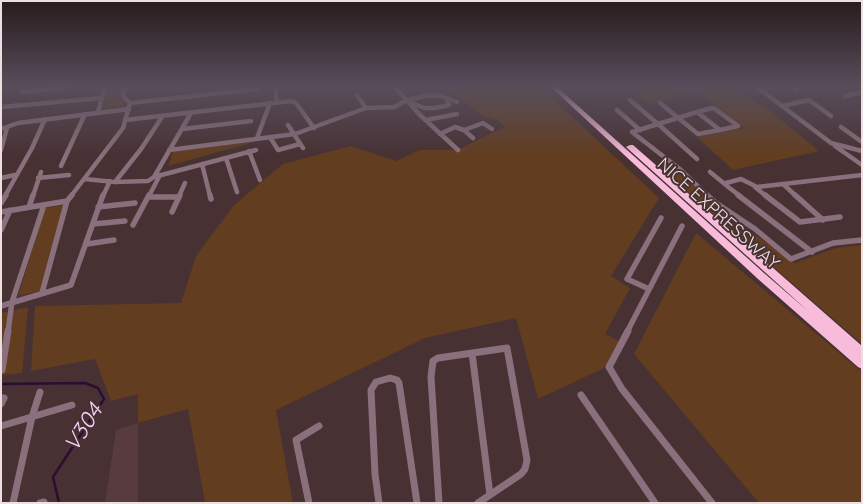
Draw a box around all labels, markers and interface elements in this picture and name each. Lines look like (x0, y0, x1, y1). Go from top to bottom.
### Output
street label: NICE EXPRESSWAY (653, 154, 783, 274)
water label: V304 (59, 399, 109, 457)

